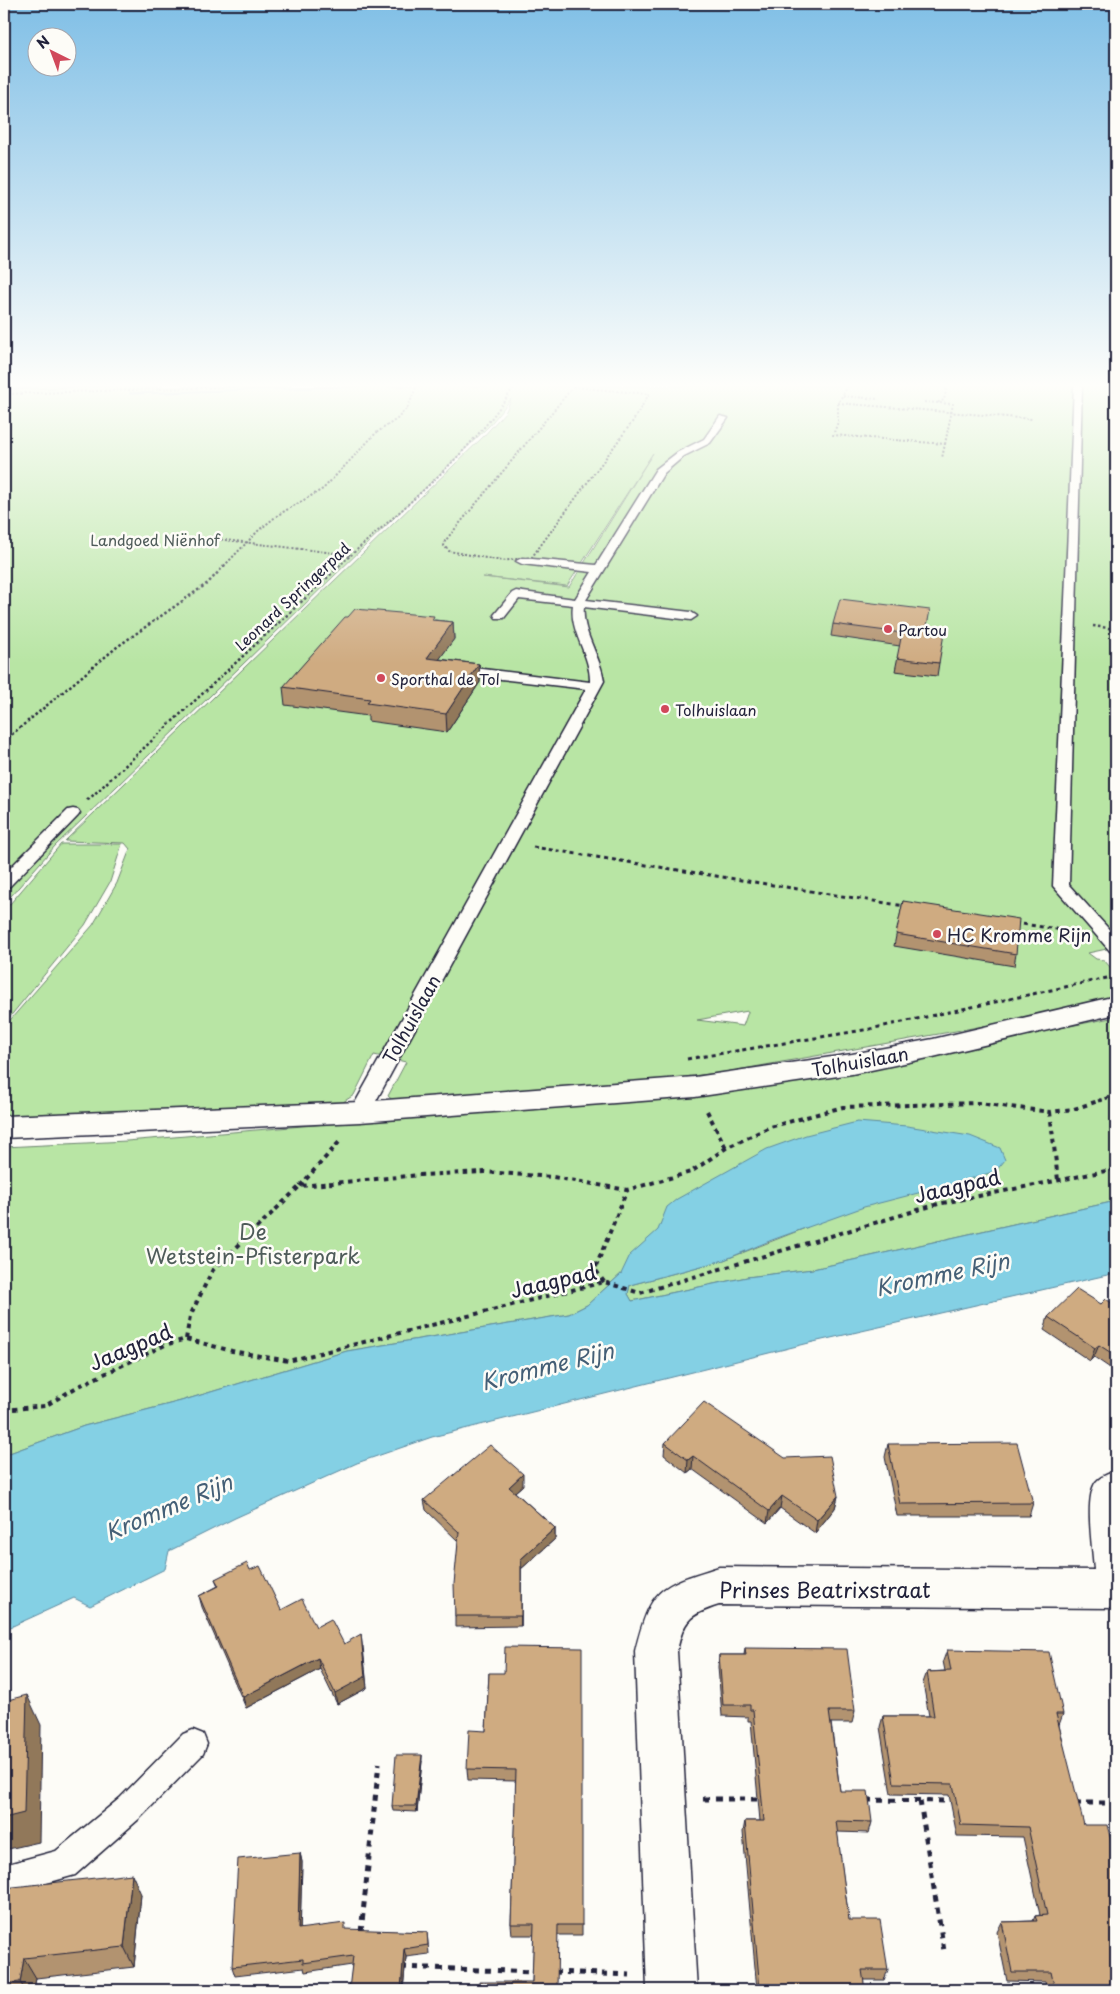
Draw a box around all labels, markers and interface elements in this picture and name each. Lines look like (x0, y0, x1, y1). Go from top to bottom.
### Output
north arrow (28, 28, 78, 78)
text: N (32, 30, 54, 53)
park label: Landgoed Niënhof (90, 528, 221, 551)
street label: Leonard Springerpad (229, 536, 355, 656)
place label: Partou (898, 618, 947, 641)
marker: Partou (882, 623, 894, 635)
place label: Sporthal de Tol (391, 667, 500, 690)
marker: Sporthal de Tol (375, 672, 387, 684)
place label: Tolhuislaan (675, 698, 757, 721)
marker: Tolhuislaan (659, 703, 671, 715)
place label: HC Kromme Rijn (947, 921, 1091, 948)
marker: HC Kromme Rijn (931, 928, 943, 940)
street label: Tolhuislaan (375, 970, 447, 1068)
street label: Tolhuislaan (809, 1039, 911, 1083)
street label: Jaagpad (911, 1160, 1003, 1210)
park label: De Wetstein-Pfisterpark (146, 1215, 360, 1271)
water label: Kromme Rijn (872, 1242, 1014, 1303)
street label: Jaagpad (507, 1255, 599, 1305)
street label: Jaagpad (83, 1314, 177, 1378)
water label: Kromme Rijn (477, 1332, 619, 1397)
water label: Kromme Rijn (99, 1464, 239, 1548)
street label: Prinses Beatrixstraat (719, 1573, 931, 1605)

